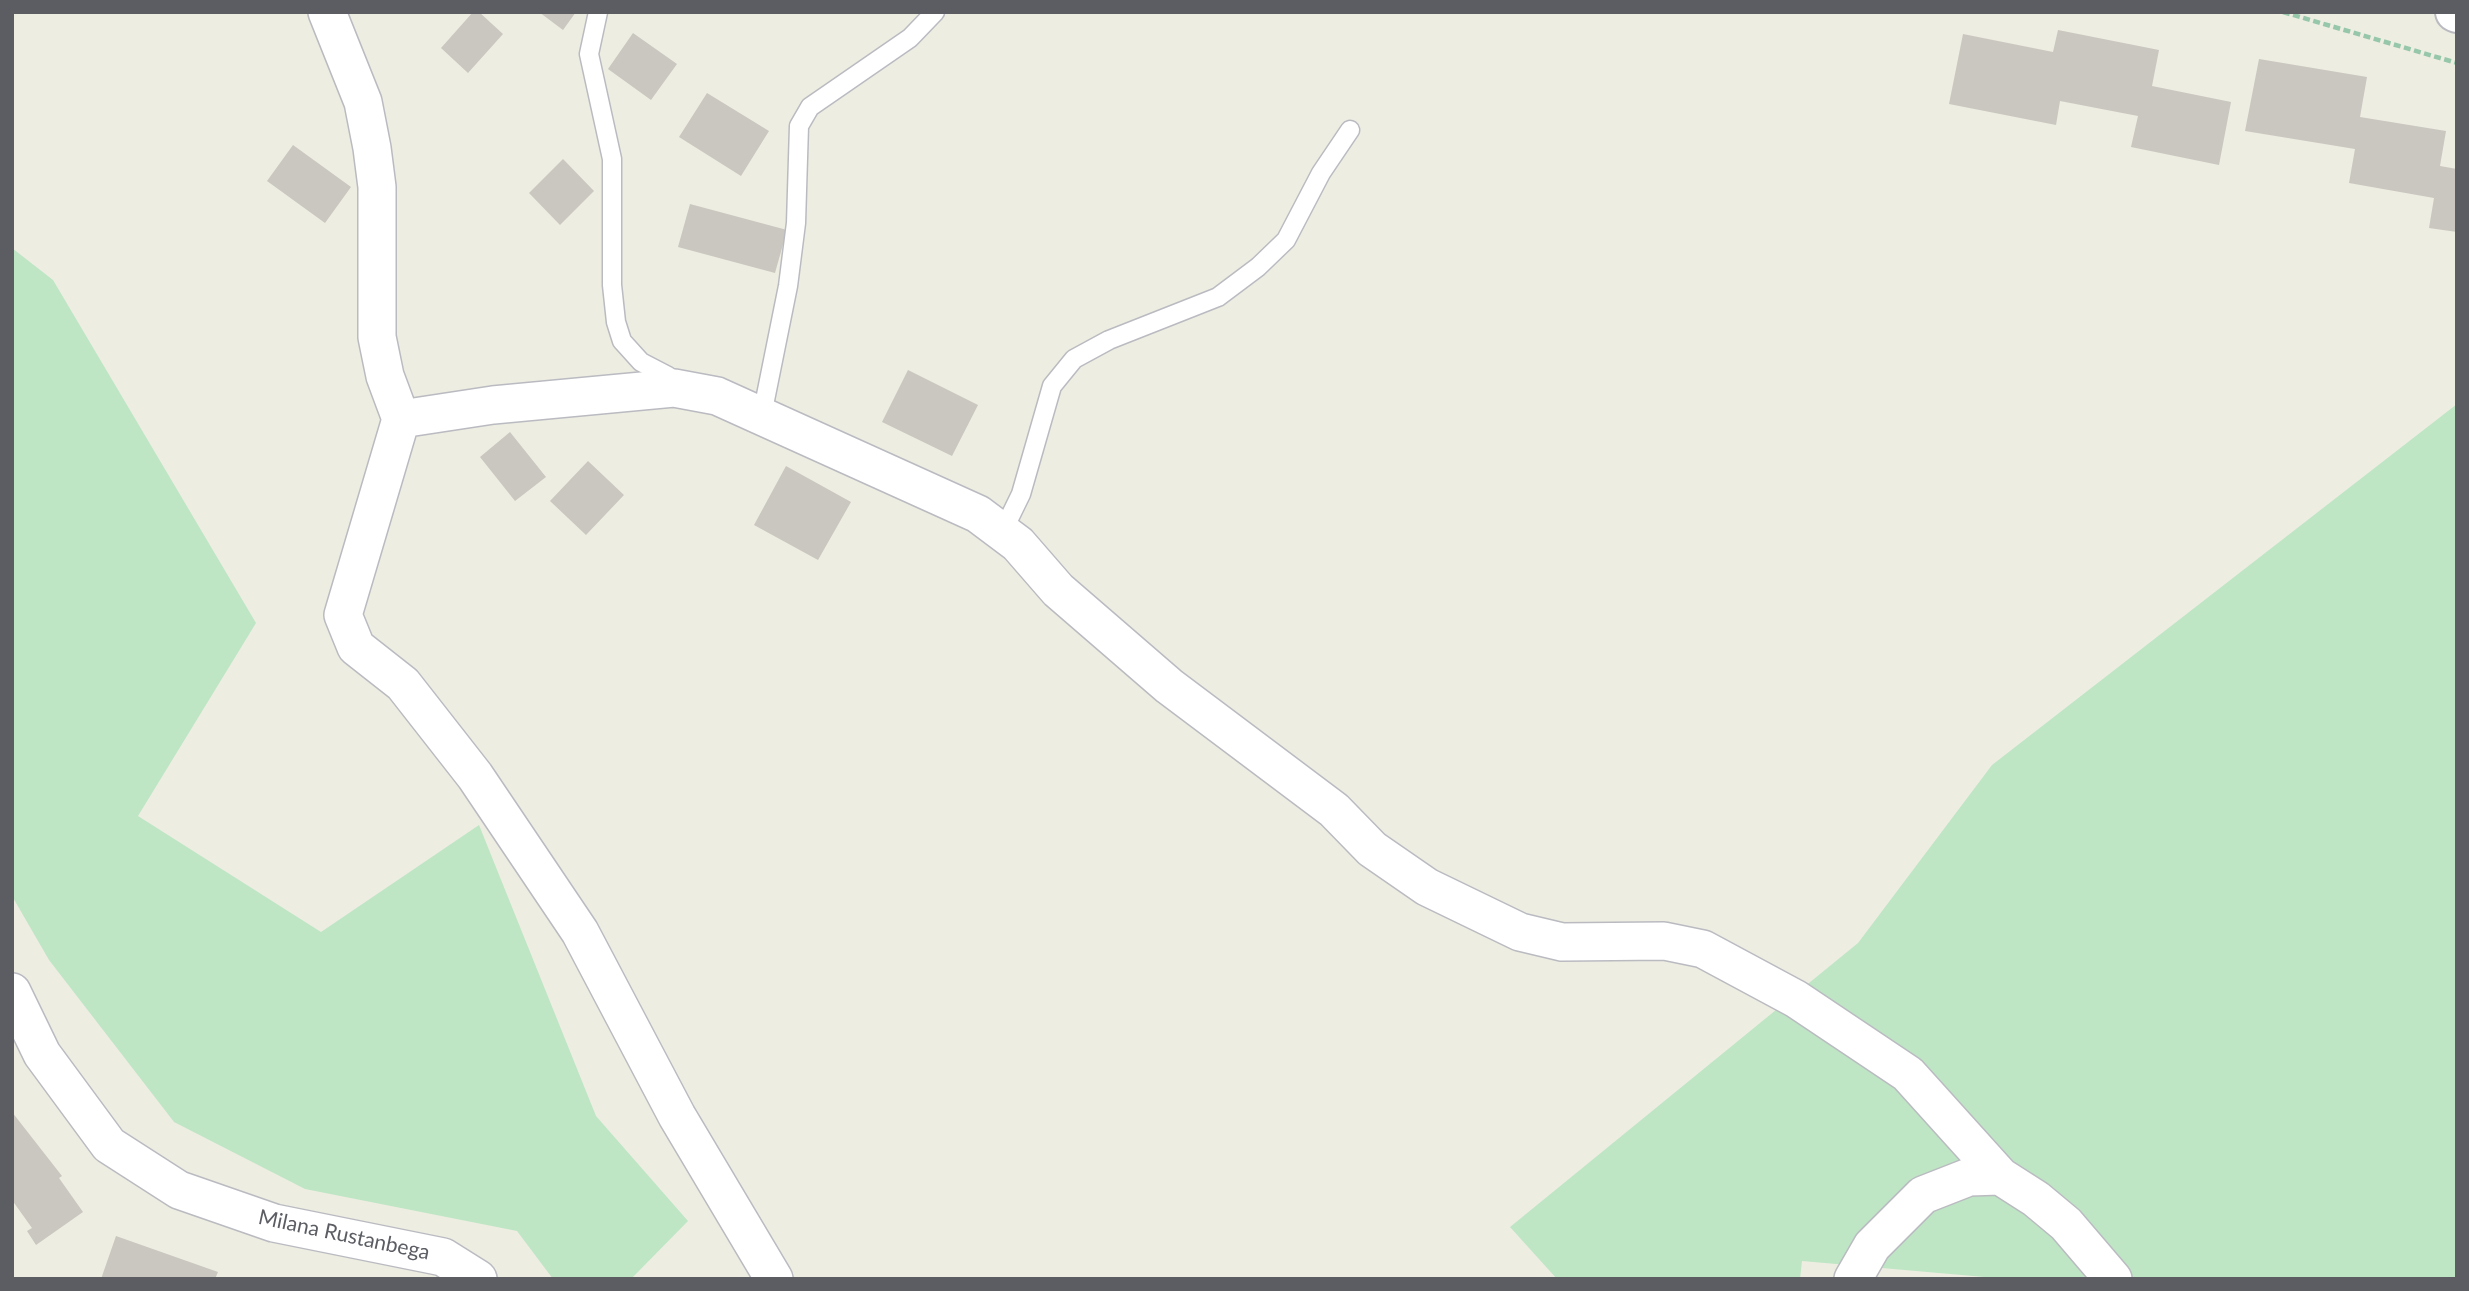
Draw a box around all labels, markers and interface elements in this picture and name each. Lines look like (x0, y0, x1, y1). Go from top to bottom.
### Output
street label: Milana Rustanbega (256, 1205, 432, 1265)

